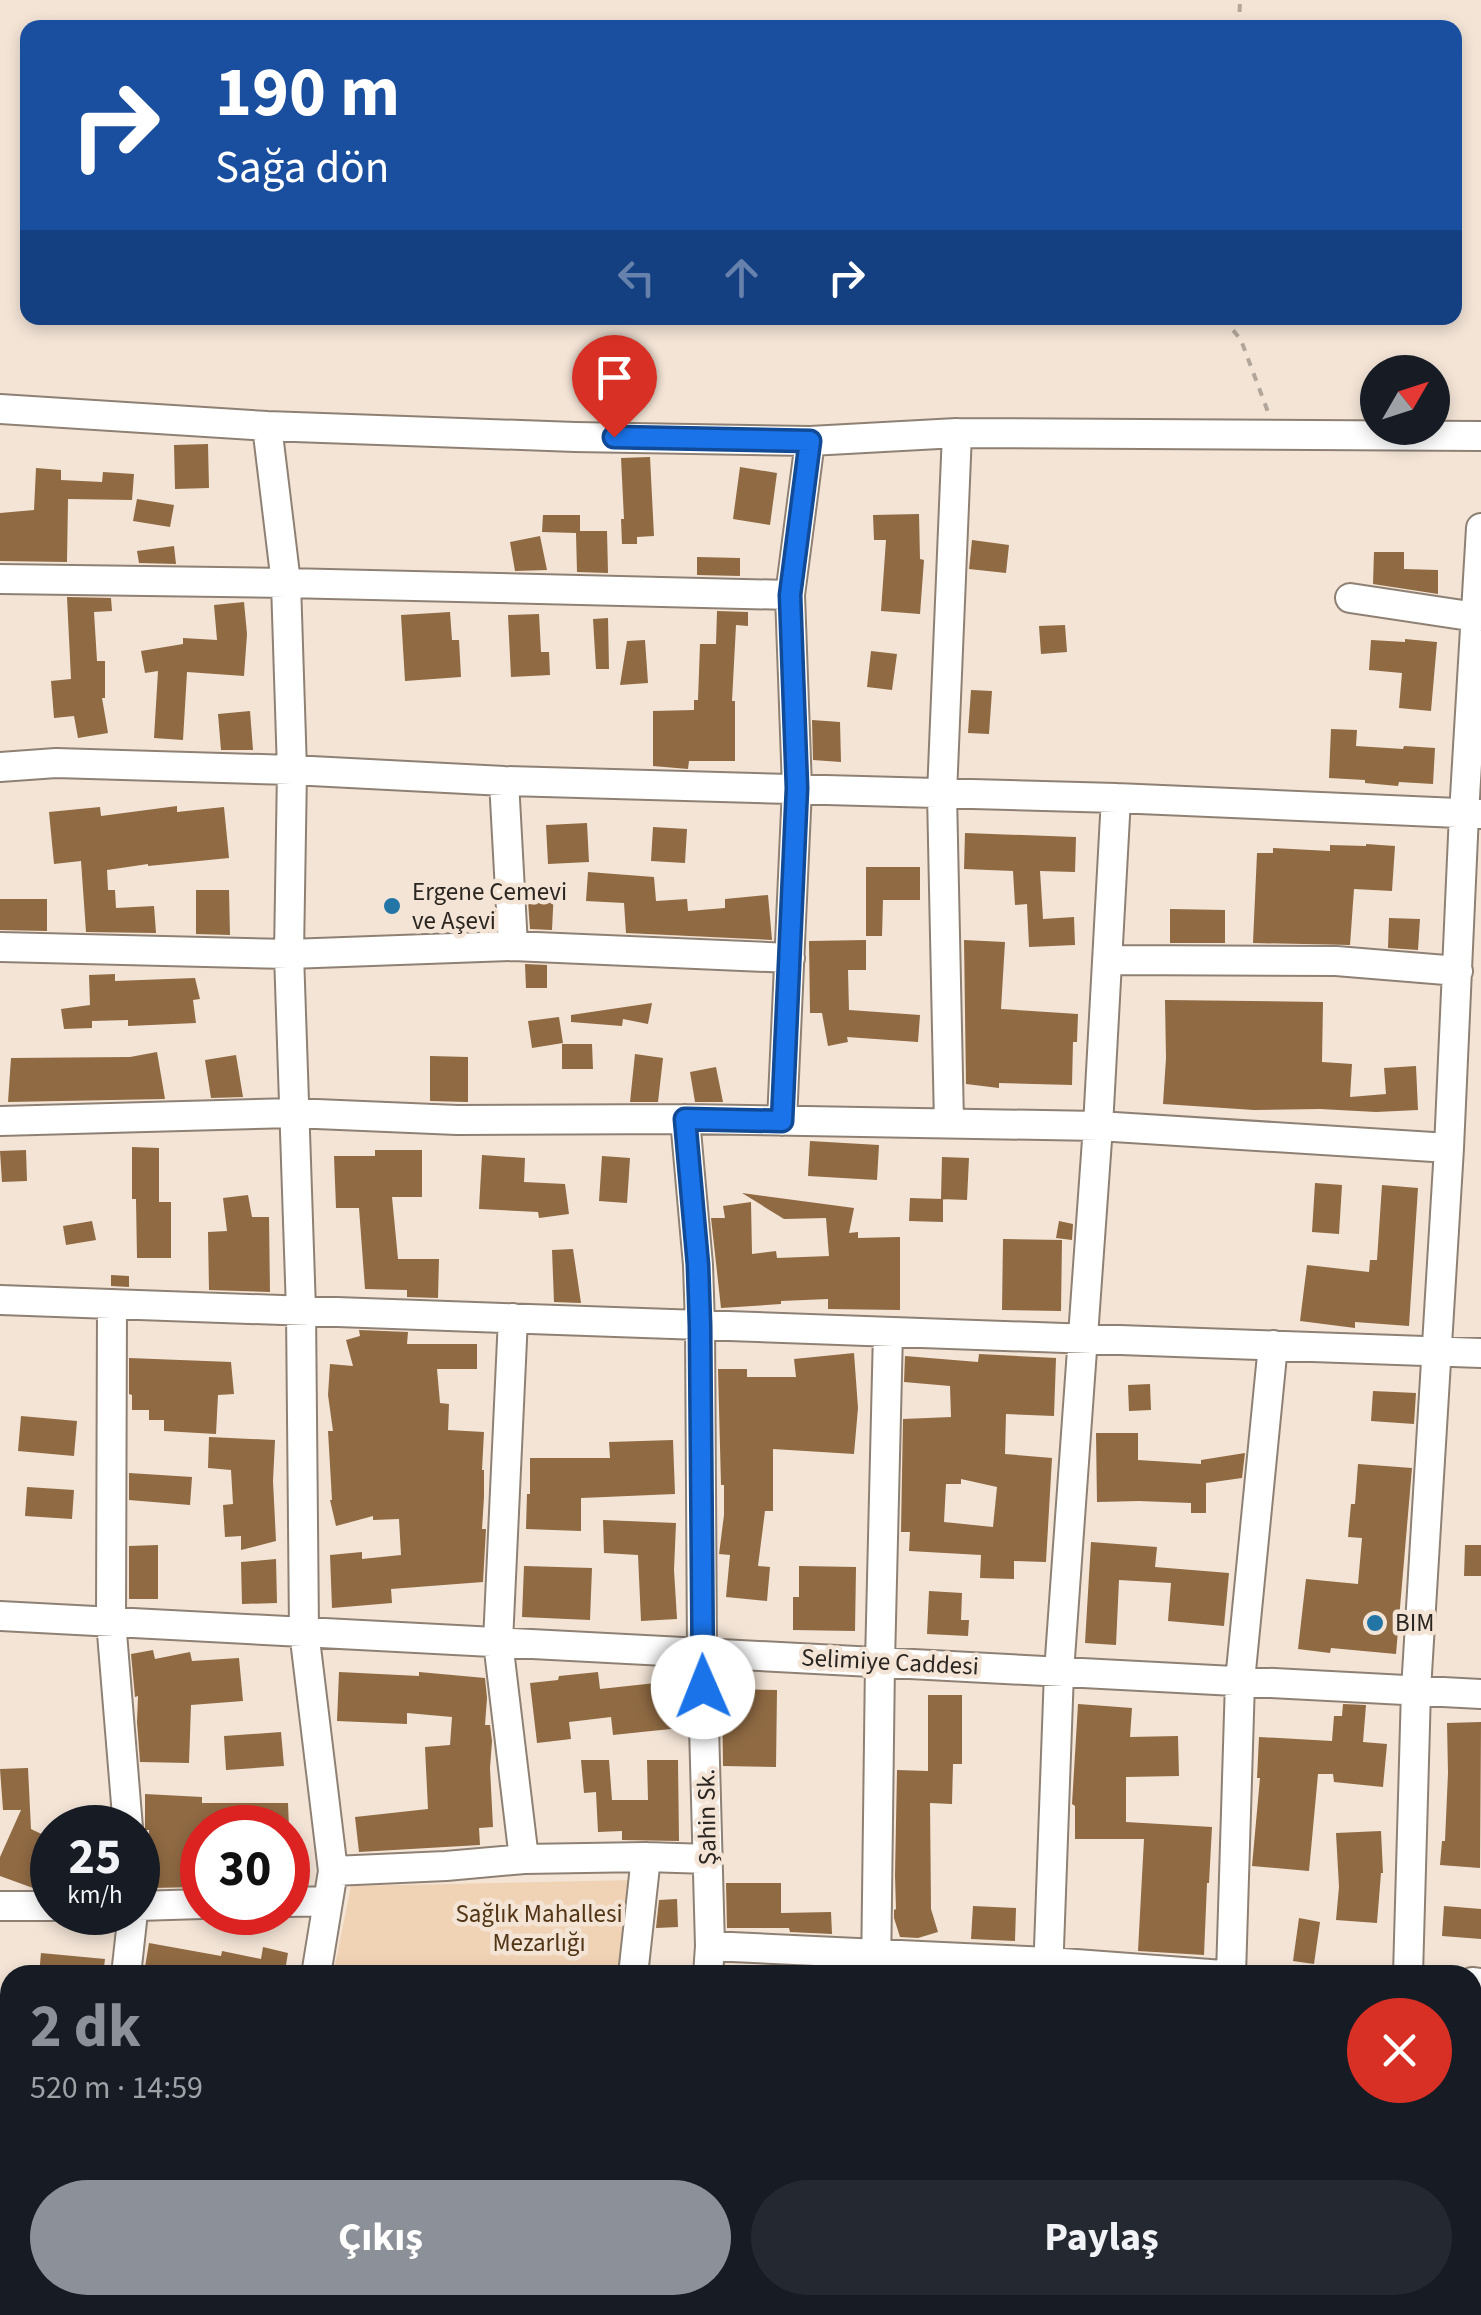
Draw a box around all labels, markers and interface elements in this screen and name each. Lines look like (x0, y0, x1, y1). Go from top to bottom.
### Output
text: 190 m (215, 43, 400, 143)
icon: right (50, 60, 180, 190)
text: Sağa dön (215, 136, 389, 200)
icon: left (609, 250, 664, 305)
icon: ahead (714, 250, 769, 305)
icon: right (819, 250, 874, 305)
pin (572, 335, 657, 438)
icon: arrive (587, 350, 642, 405)
north arrow (1360, 355, 1450, 445)
map controls (1360, 355, 1450, 445)
place label: Ergene Cemevi ve Aşevi (412, 874, 567, 939)
marker: Ergene Cemevi ve Aşevi (381, 895, 403, 917)
place label: BIM (1395, 1605, 1434, 1641)
marker: BIM (1364, 1612, 1386, 1634)
position arrow (651, 1635, 755, 1739)
street label: Selimiye Caddesi (800, 1639, 980, 1685)
street label: Şahin Sk. (688, 1768, 726, 1866)
speed limit sign: 30 (180, 1805, 310, 1935)
text: 25 (69, 1822, 121, 1893)
text: km/h (67, 1877, 123, 1913)
park label: Sağlık Mahallesi Mezarlığı (455, 1896, 623, 1961)
text: 2 dk (30, 1985, 141, 2070)
button: close (1347, 1998, 1452, 2103)
text: 520 m · 14:59 (30, 2065, 203, 2111)
button: Çıkış (30, 2180, 731, 2295)
button: Paylaş (751, 2180, 1452, 2295)

